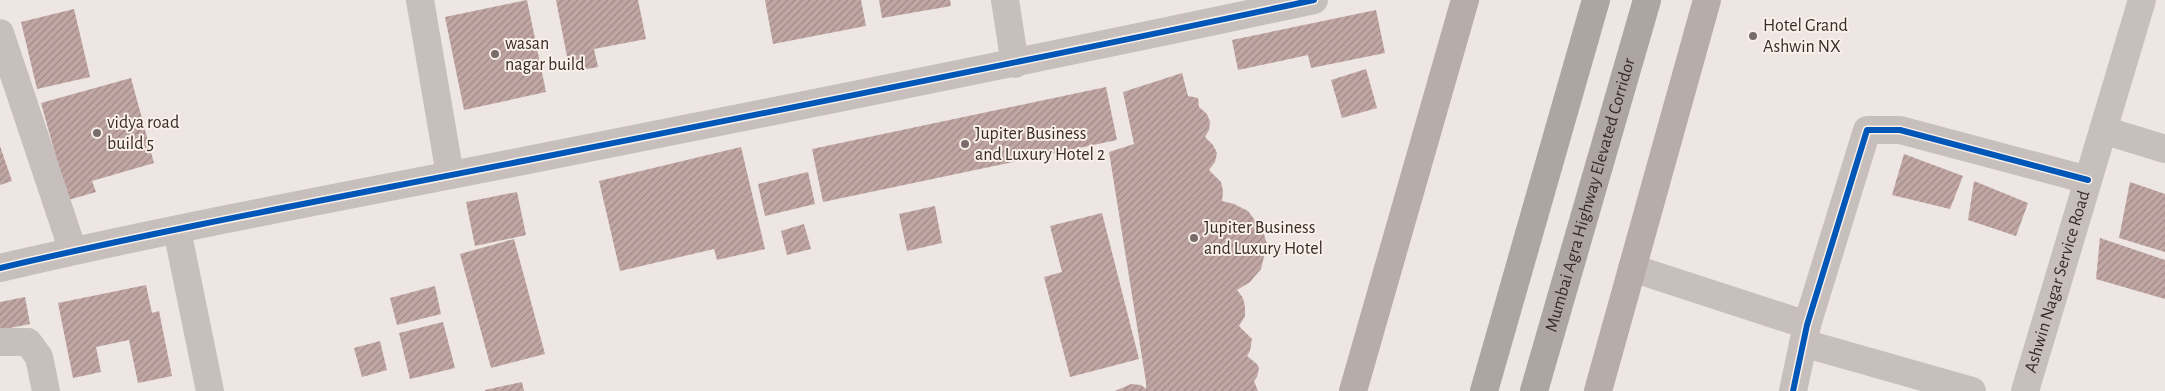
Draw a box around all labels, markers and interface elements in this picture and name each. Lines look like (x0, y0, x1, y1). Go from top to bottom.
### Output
place label: Hotel Grand Ashwin NX (1763, 17, 1848, 56)
marker: Hotel Grand Ashwin NX (1747, 30, 1759, 42)
place label: wasan nagar build (505, 35, 585, 74)
marker: wasan nagar build (489, 48, 501, 60)
street label: Mumbai Agra Highway Elevated Corridor (1543, 56, 1639, 334)
place label: vidya road build 5 (107, 114, 179, 153)
place label: Jupiter Business and Luxury Hotel 2 (975, 125, 1105, 164)
marker: vidya road build 5 (91, 127, 103, 139)
marker: Jupiter Business and Luxury Hotel 2 (959, 138, 971, 150)
street label: Ashwin Nagar Service Road (2022, 189, 2093, 375)
place label: Jupiter Business and Luxury Hotel (1204, 219, 1323, 258)
marker: Jupiter Business and Luxury Hotel (1188, 232, 1200, 244)

